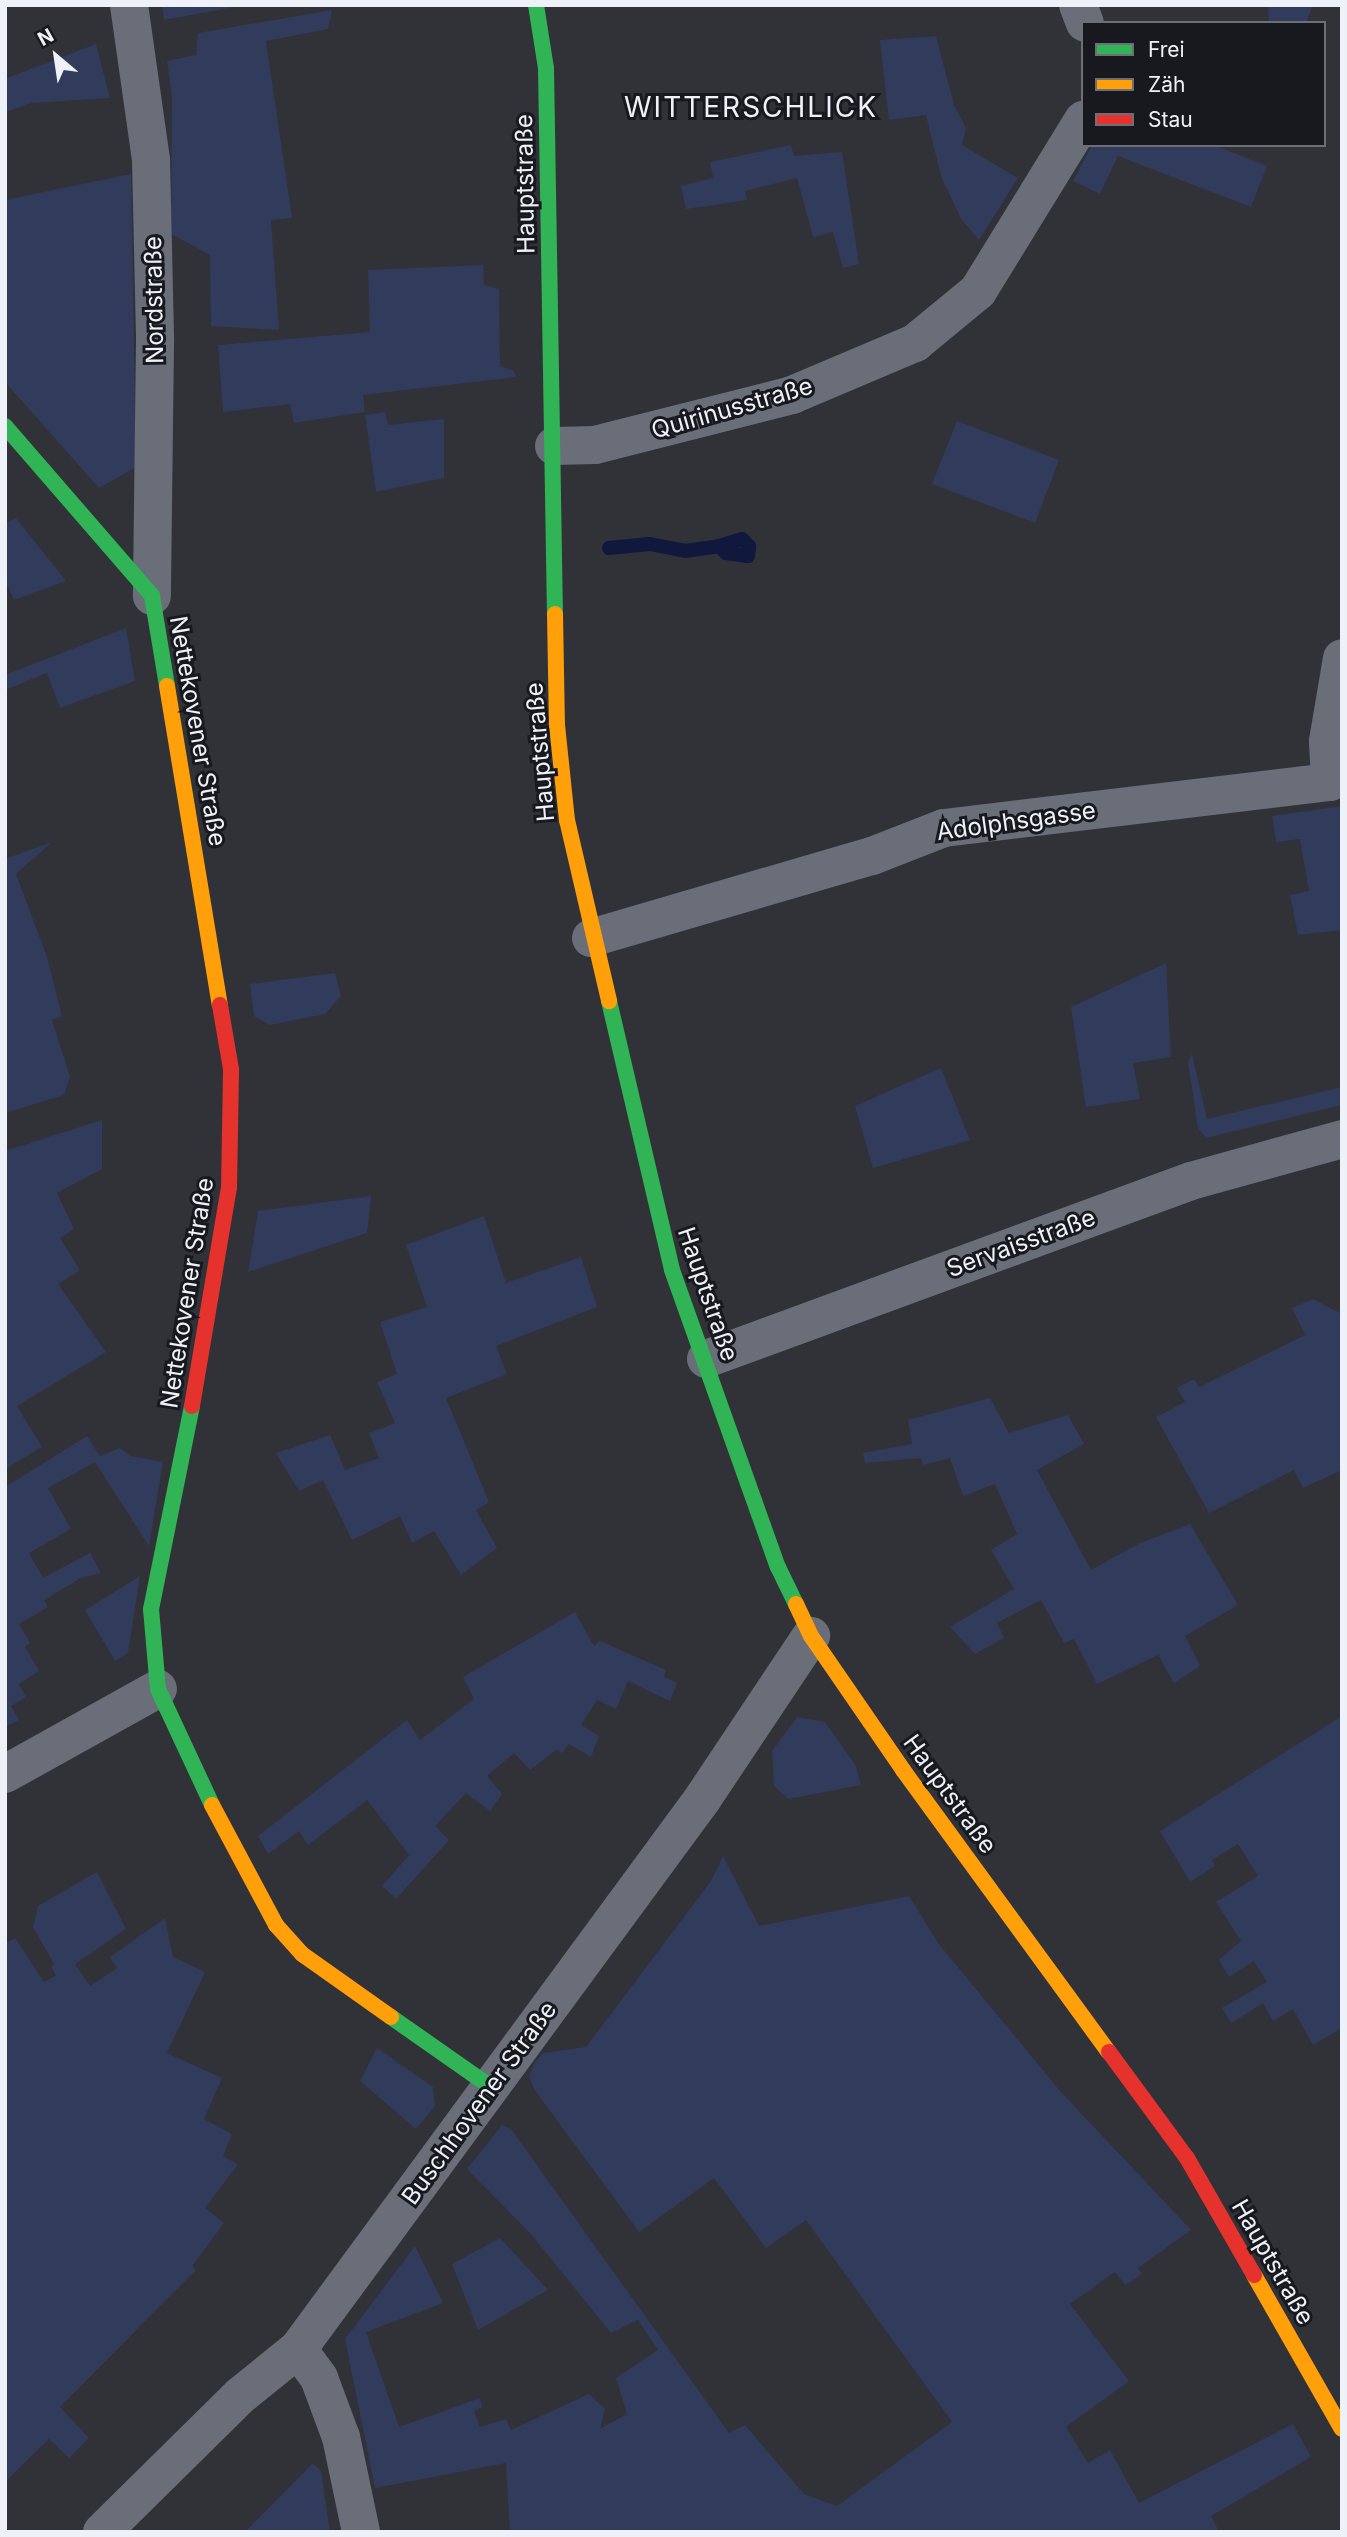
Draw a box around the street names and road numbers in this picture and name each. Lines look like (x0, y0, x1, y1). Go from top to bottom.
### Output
street label: Hauptstraße (509, 114, 541, 254)
street label: Nordstraße (138, 236, 170, 364)
street label: Quirinusstraße (648, 371, 816, 445)
street label: Nettekovener Straße (164, 614, 232, 848)
street label: Hauptstraße (520, 681, 560, 823)
street label: Adolphsgasse (935, 796, 1097, 846)
street label: Nettekovener Straße (155, 1176, 219, 1410)
street label: Servaisstraße (943, 1203, 1099, 1283)
street label: Hauptstraße (672, 1223, 744, 1365)
street label: Hauptstraße (897, 1729, 1003, 1859)
street label: Buschhovener Straße (396, 1996, 562, 2210)
street label: Hauptstraße (1226, 2194, 1320, 2330)

